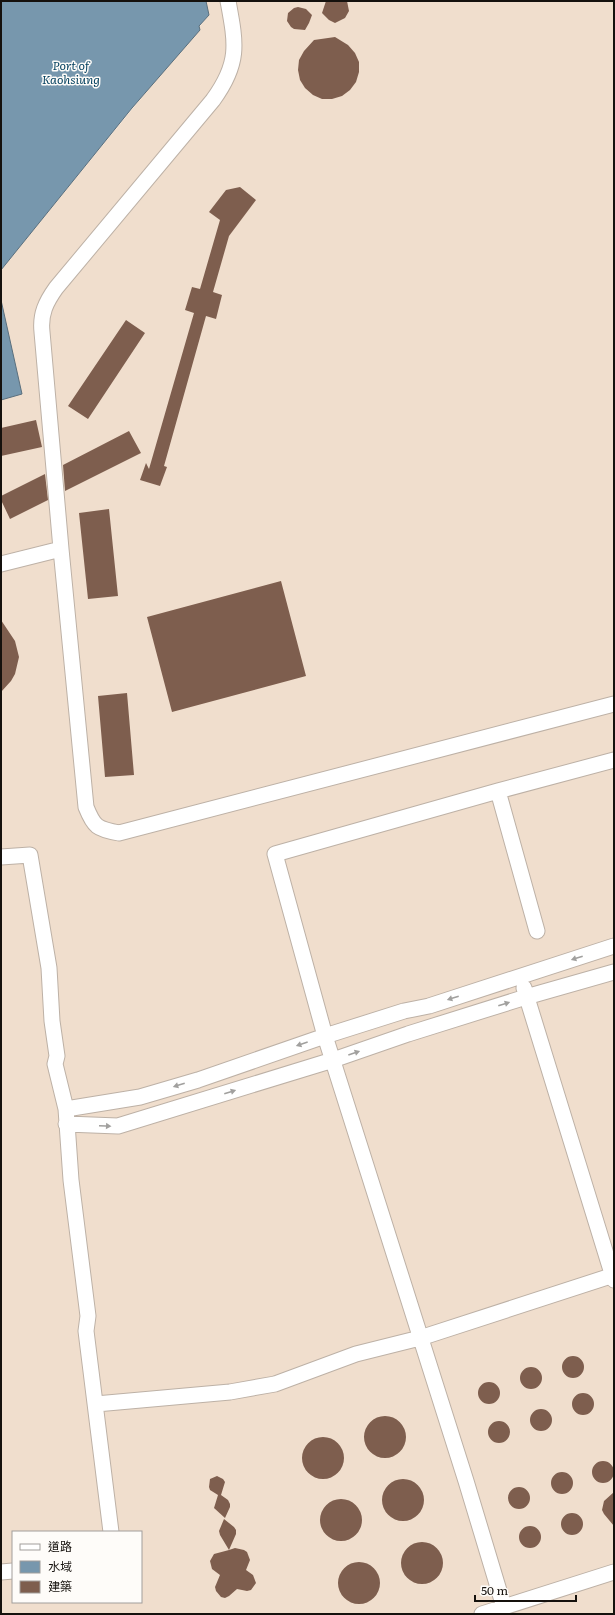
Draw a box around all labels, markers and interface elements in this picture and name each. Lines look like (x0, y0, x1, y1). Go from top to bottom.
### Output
water label: Port of Kaohsiung (42, 56, 100, 88)
one-way arrow (571, 955, 583, 961)
one-way arrow (447, 995, 459, 1001)
one-way arrow (498, 1001, 510, 1007)
one-way arrow (296, 1041, 308, 1047)
one-way arrow (348, 1049, 360, 1055)
one-way arrow (173, 1082, 185, 1088)
one-way arrow (224, 1089, 236, 1095)
one-way arrow (99, 1122, 111, 1129)
legend (12, 1531, 142, 1603)
text: 道路 (48, 1537, 72, 1555)
text: 水域 (48, 1557, 72, 1575)
text: 建築 (48, 1577, 72, 1595)
scale bar (475, 1577, 576, 1603)
text: 50 m (481, 1581, 508, 1599)

